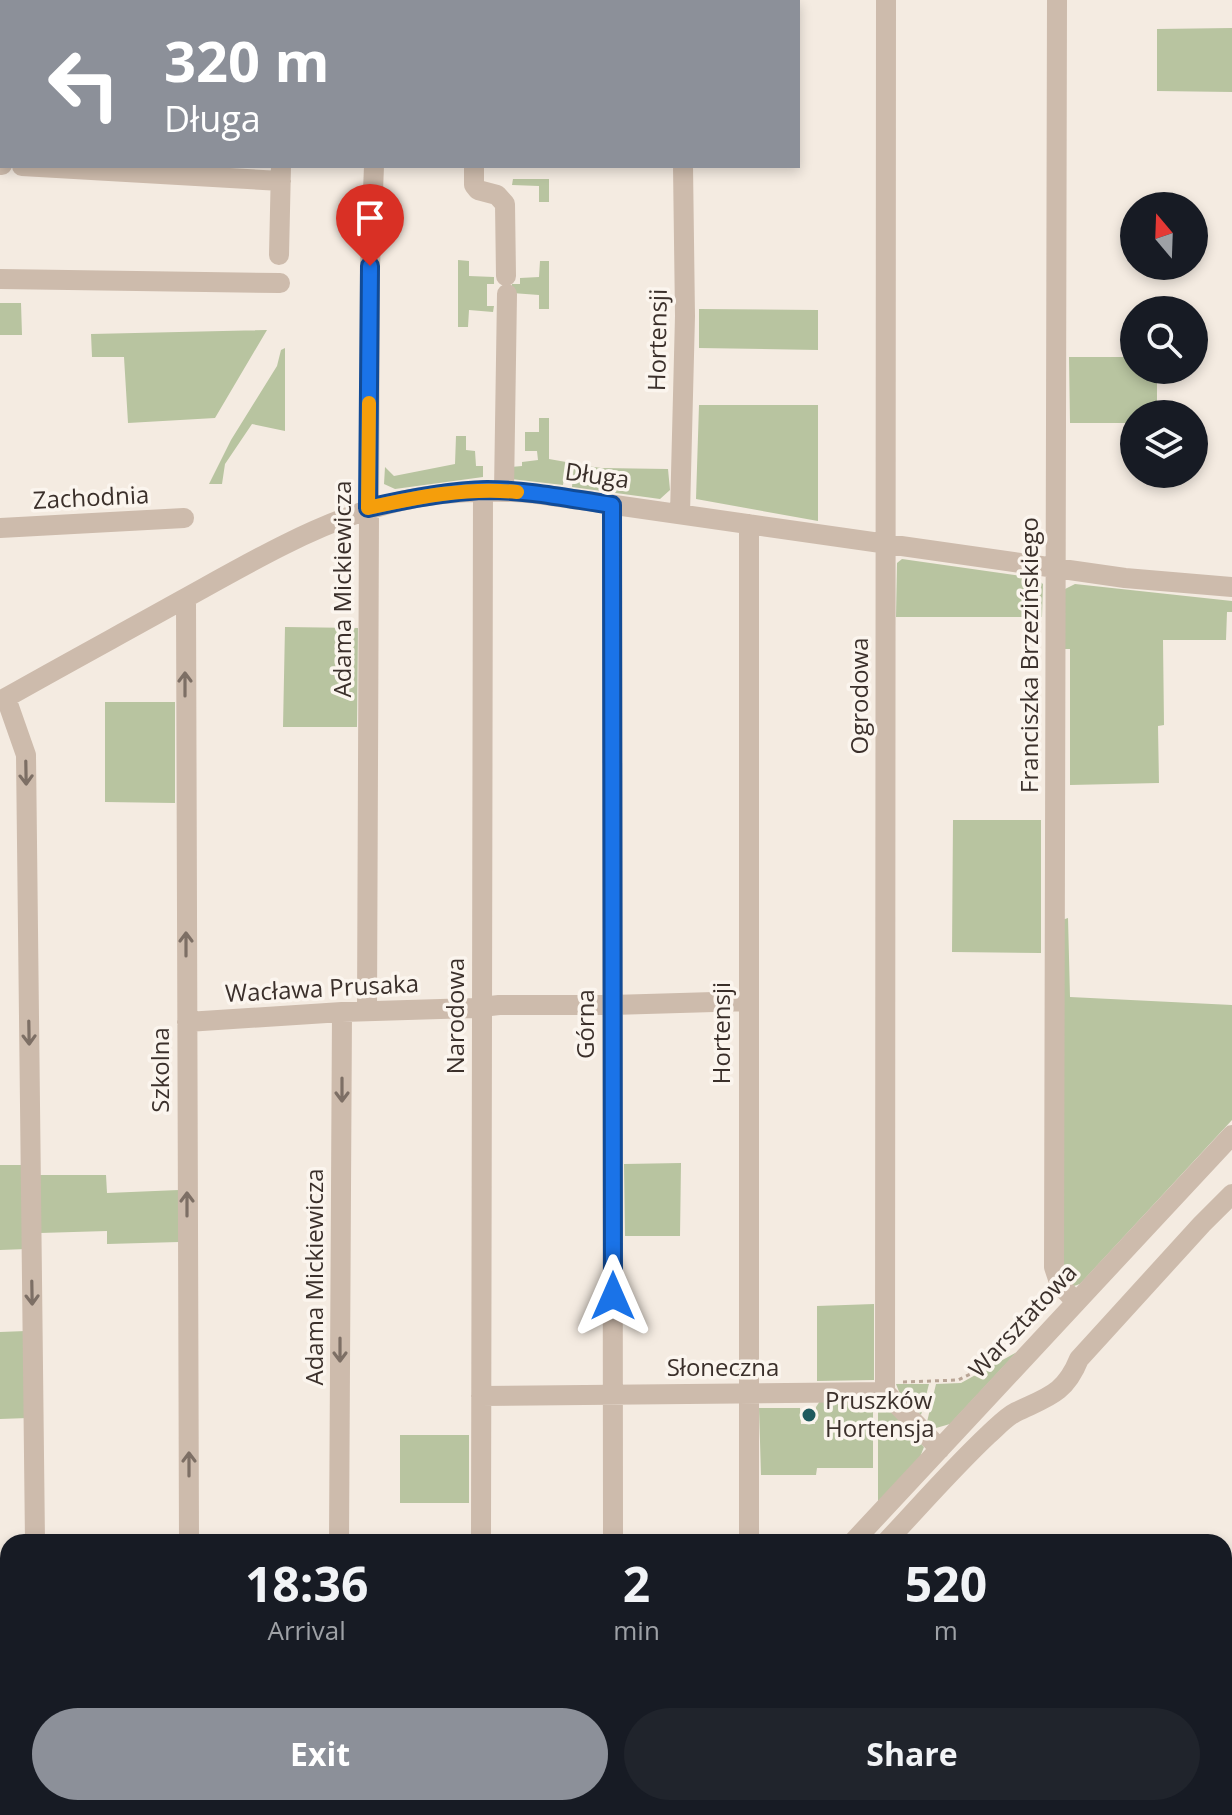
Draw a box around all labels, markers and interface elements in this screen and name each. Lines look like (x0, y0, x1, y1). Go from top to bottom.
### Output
text: 320 m (164, 22, 330, 98)
icon: left (32, 32, 136, 136)
text: Długa (164, 94, 261, 143)
pin (336, 184, 404, 266)
north arrow (1120, 192, 1208, 280)
map controls (1120, 192, 1208, 488)
icon: arrive (348, 196, 392, 240)
street label: Hortensji (639, 289, 674, 391)
button: search (1120, 296, 1208, 384)
button: layers (1120, 400, 1208, 488)
street label: Długa (563, 454, 631, 495)
street label: Zachodnia (32, 477, 150, 516)
street label: Adama Mickiewicza (325, 480, 358, 698)
street label: Franciszka Brzezińskiego (1012, 517, 1045, 793)
street label: Ogrodowa (842, 638, 875, 755)
one-way arrow (177, 671, 193, 698)
one-way arrow (19, 759, 34, 786)
one-way arrow (178, 931, 194, 958)
street label: Narodowa (438, 958, 471, 1074)
street label: Wacława Prusaka (224, 966, 420, 1009)
street label: Hortensji (704, 982, 737, 1084)
street label: Górna (568, 989, 601, 1059)
one-way arrow (22, 1019, 37, 1046)
street label: Szkolna (143, 1027, 176, 1113)
one-way arrow (334, 1076, 350, 1103)
street label: Adama Mickiewicza (297, 1168, 330, 1386)
one-way arrow (180, 1191, 195, 1218)
position arrow (571, 1254, 655, 1338)
street label: Warsztatowa (960, 1256, 1083, 1384)
one-way arrow (25, 1279, 40, 1306)
one-way arrow (332, 1336, 348, 1363)
street label: Słoneczna (667, 1350, 779, 1383)
place label: Pruszków Hortensja (825, 1383, 935, 1444)
marker: Pruszków Hortensja (800, 1406, 818, 1424)
one-way arrow (181, 1451, 197, 1478)
text: 18:36 (245, 1551, 368, 1616)
text: 2 (623, 1551, 650, 1616)
text: 520 (905, 1551, 987, 1616)
text: Arrival (267, 1612, 346, 1648)
text: min (613, 1612, 660, 1648)
text: m (934, 1612, 958, 1648)
button: Exit (32, 1708, 608, 1800)
button: Share (624, 1708, 1200, 1800)

